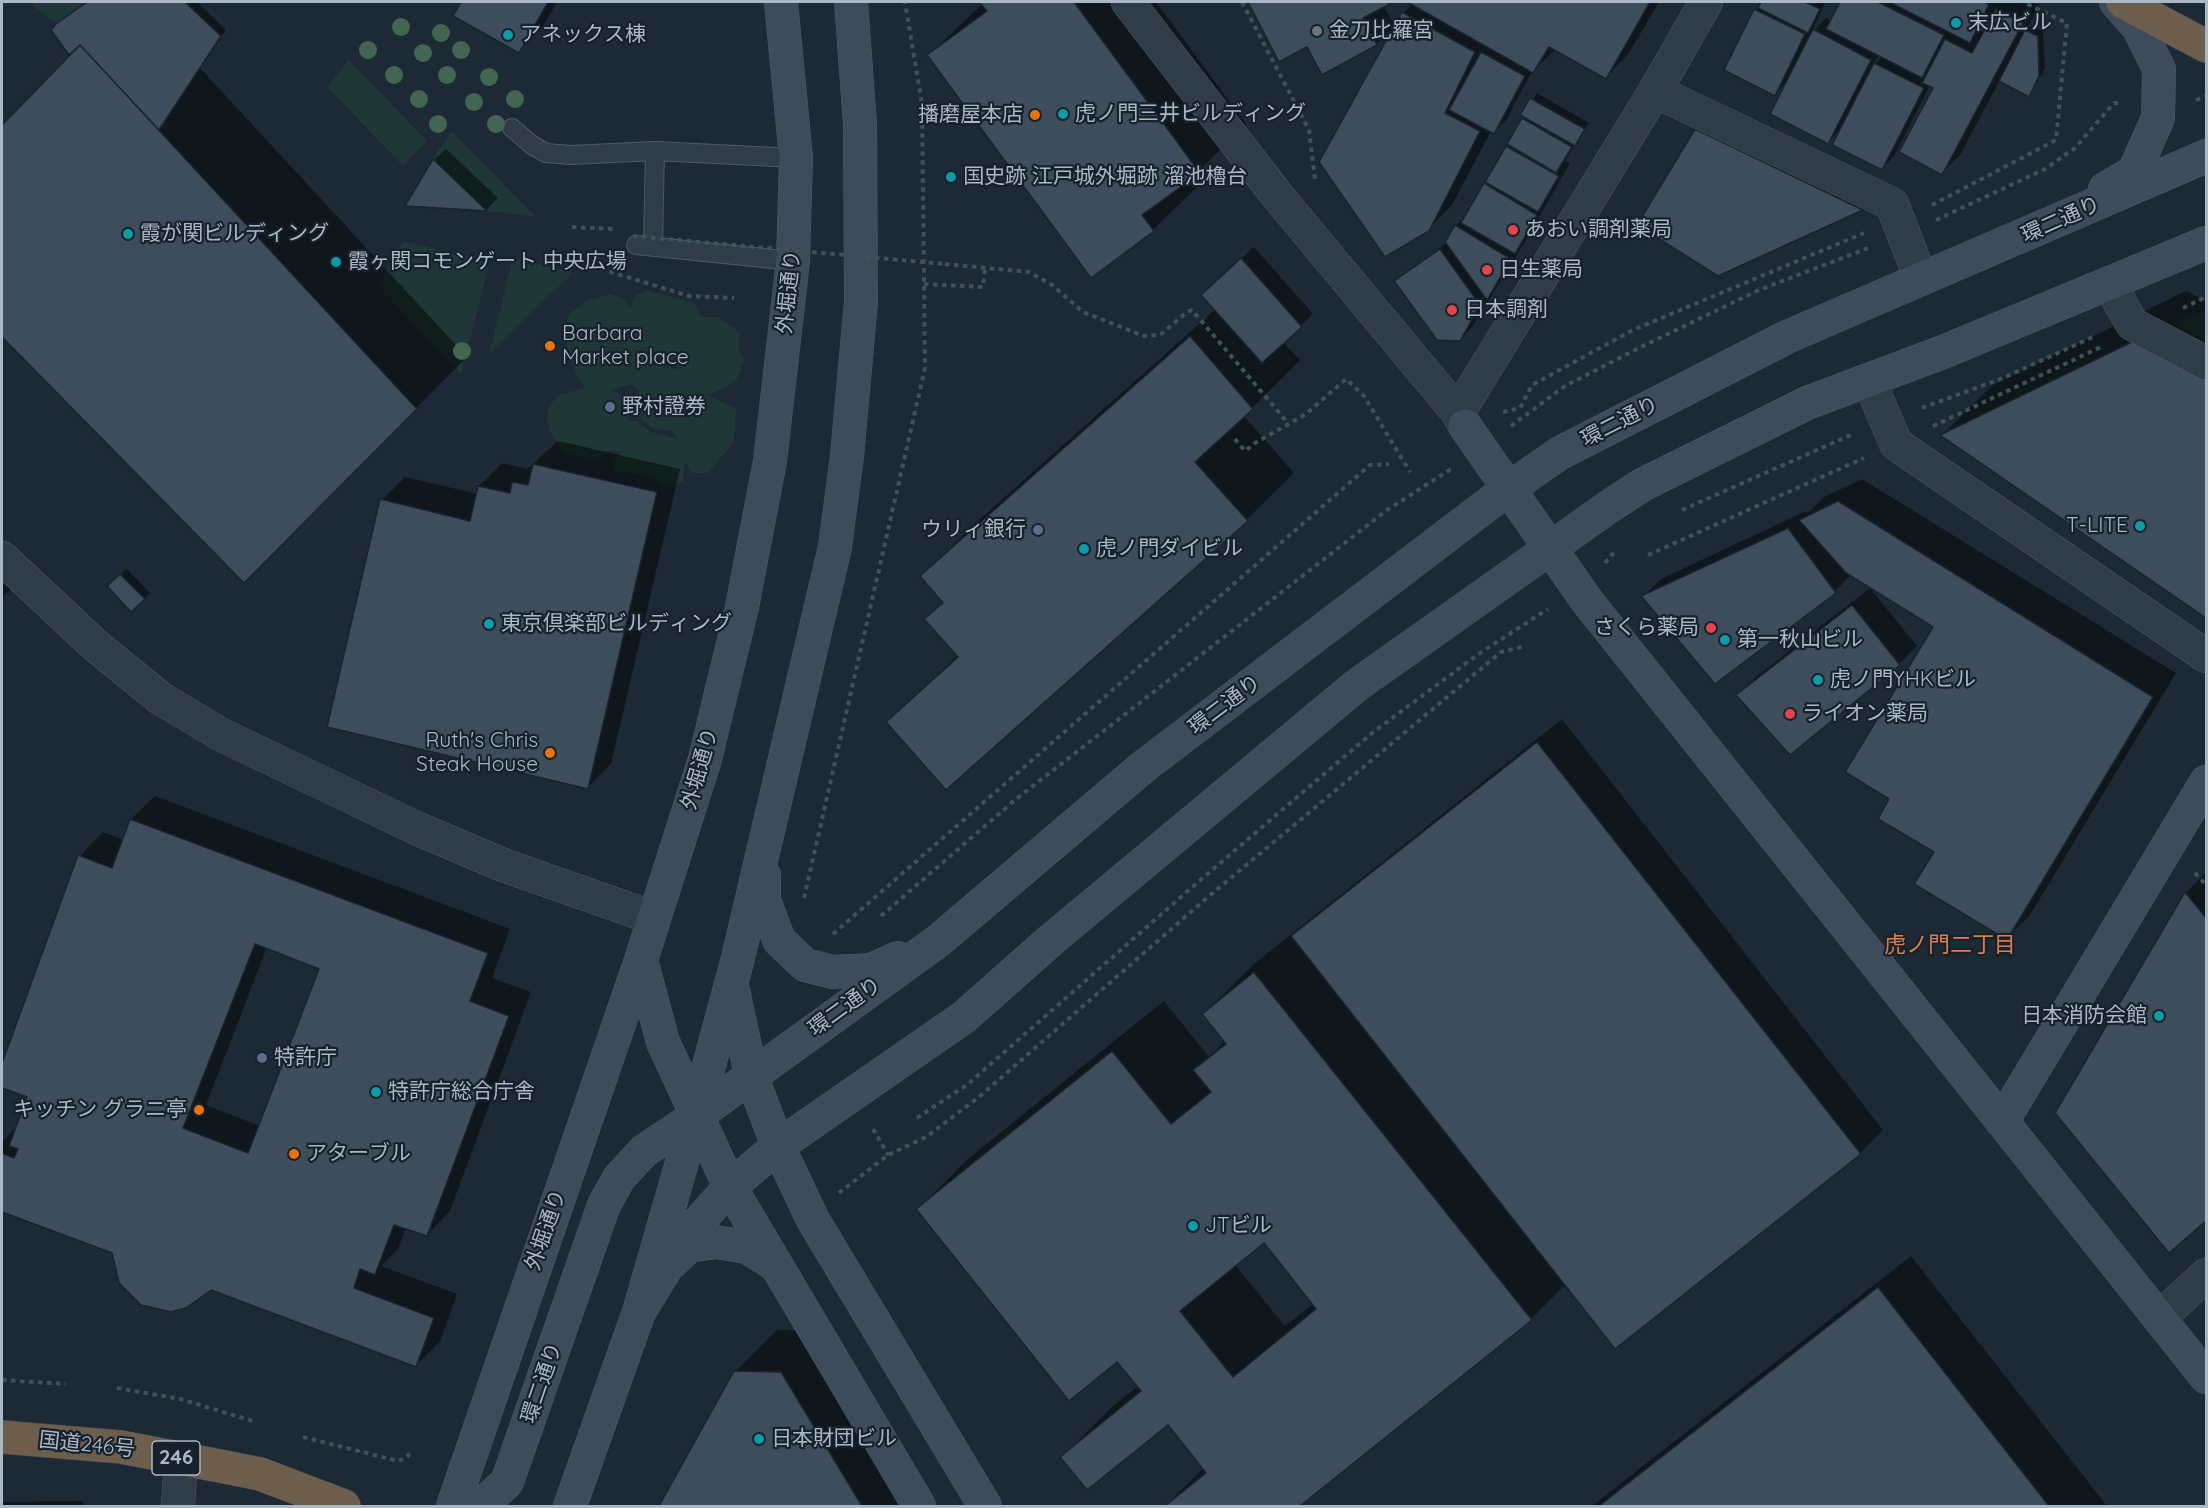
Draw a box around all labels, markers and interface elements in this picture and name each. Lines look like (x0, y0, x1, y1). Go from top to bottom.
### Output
place label: 末広ビル (1968, 10, 2052, 36)
marker: 末広ビル (1949, 16, 1963, 30)
place label: 金刀比羅宮 (1329, 18, 1434, 44)
place label: アネックス棟 (520, 22, 646, 48)
marker: 金刀比羅宮 (1310, 24, 1324, 38)
marker: アネックス棟 (501, 28, 515, 42)
place label: 虎ノ門三井ビルディング (1075, 101, 1306, 127)
place label: 播磨屋本店 (918, 102, 1023, 128)
marker: 虎ノ門三井ビルディング (1056, 107, 1070, 121)
marker: 播磨屋本店 (1028, 108, 1042, 122)
place label: 国史跡 江戸城外堀跡 溜池櫓台 (963, 164, 1247, 190)
marker: 国史跡 江戸城外堀跡 溜池櫓台 (944, 170, 958, 184)
street label: 環二通り (2018, 191, 2104, 249)
place label: あおい調剤薬局 (1525, 217, 1672, 243)
place label: 霞が関ビルディング (140, 221, 329, 247)
marker: あおい調剤薬局 (1506, 223, 1520, 237)
marker: 霞が関ビルディング (121, 227, 135, 241)
place label: 霞ヶ関コモンゲート 中央広場 (348, 249, 627, 275)
street label: 外堀通り (772, 249, 806, 335)
marker: 霞ヶ関コモンゲート 中央広場 (329, 255, 343, 269)
place label: 日生薬局 (1499, 257, 1583, 283)
marker: 日生薬局 (1480, 263, 1494, 277)
place label: 日本調剤 (1464, 297, 1548, 323)
marker: 日本調剤 (1445, 303, 1459, 317)
place label: Barbara Market place (562, 321, 689, 371)
marker: Barbara Market place (543, 339, 557, 353)
street label: 環二通り (1577, 392, 1663, 452)
place label: 野村證券 (622, 394, 706, 420)
marker: 野村證券 (603, 400, 617, 414)
place label: T-LITE (2066, 513, 2128, 539)
place label: ウリィ銀行 (921, 517, 1026, 543)
marker: T-LITE (2133, 519, 2147, 533)
marker: ウリィ銀行 (1031, 523, 1045, 537)
place label: 虎ノ門ダイビル (1096, 536, 1243, 562)
marker: 虎ノ門ダイビル (1077, 542, 1091, 556)
place label: 東京倶楽部ビルディング (501, 611, 732, 637)
place label: さくら薬局 (1594, 615, 1699, 641)
marker: 東京倶楽部ビルディング (482, 617, 496, 631)
marker: さくら薬局 (1704, 621, 1718, 635)
place label: 第一秋山ビル (1737, 627, 1863, 653)
marker: 第一秋山ビル (1718, 633, 1732, 647)
place label: 虎ノ門YHKビル (1830, 667, 1976, 693)
street label: 環二通り (1184, 670, 1266, 740)
marker: 虎ノ門YHKビル (1811, 673, 1825, 687)
place label: ライオン薬局 (1802, 701, 1928, 727)
marker: ライオン薬局 (1783, 707, 1797, 721)
street label: 外堀通り (676, 725, 724, 813)
place label: Ruth's Chris Steak House (416, 728, 538, 778)
marker: Ruth's Chris Steak House (543, 746, 557, 760)
district label: 虎ノ門二丁目 (1884, 932, 2016, 958)
street label: 環二通り (804, 972, 886, 1042)
place label: 日本消防会館 (2021, 1003, 2147, 1029)
marker: 日本消防会館 (2152, 1009, 2166, 1023)
place label: 特許庁 (274, 1045, 337, 1071)
marker: 特許庁 (255, 1051, 269, 1065)
place label: 特許庁総合庁舎 (388, 1079, 535, 1105)
marker: 特許庁総合庁舎 (369, 1085, 383, 1099)
place label: キッチン グラニ亭 (13, 1097, 187, 1123)
marker: キッチン グラニ亭 (192, 1103, 206, 1117)
place label: アターブル (306, 1141, 411, 1167)
marker: アターブル (287, 1147, 301, 1161)
street label: 外堀通り (520, 1186, 572, 1274)
place label: JTビル (1205, 1213, 1272, 1239)
marker: JTビル (1186, 1219, 1200, 1233)
street label: 環二通り (516, 1339, 568, 1427)
place label: 日本財団ビル (771, 1426, 897, 1452)
street label: 国道246号 (38, 1427, 136, 1463)
marker: 日本財団ビル (752, 1432, 766, 1446)
road number: 246 (152, 1441, 200, 1475)

